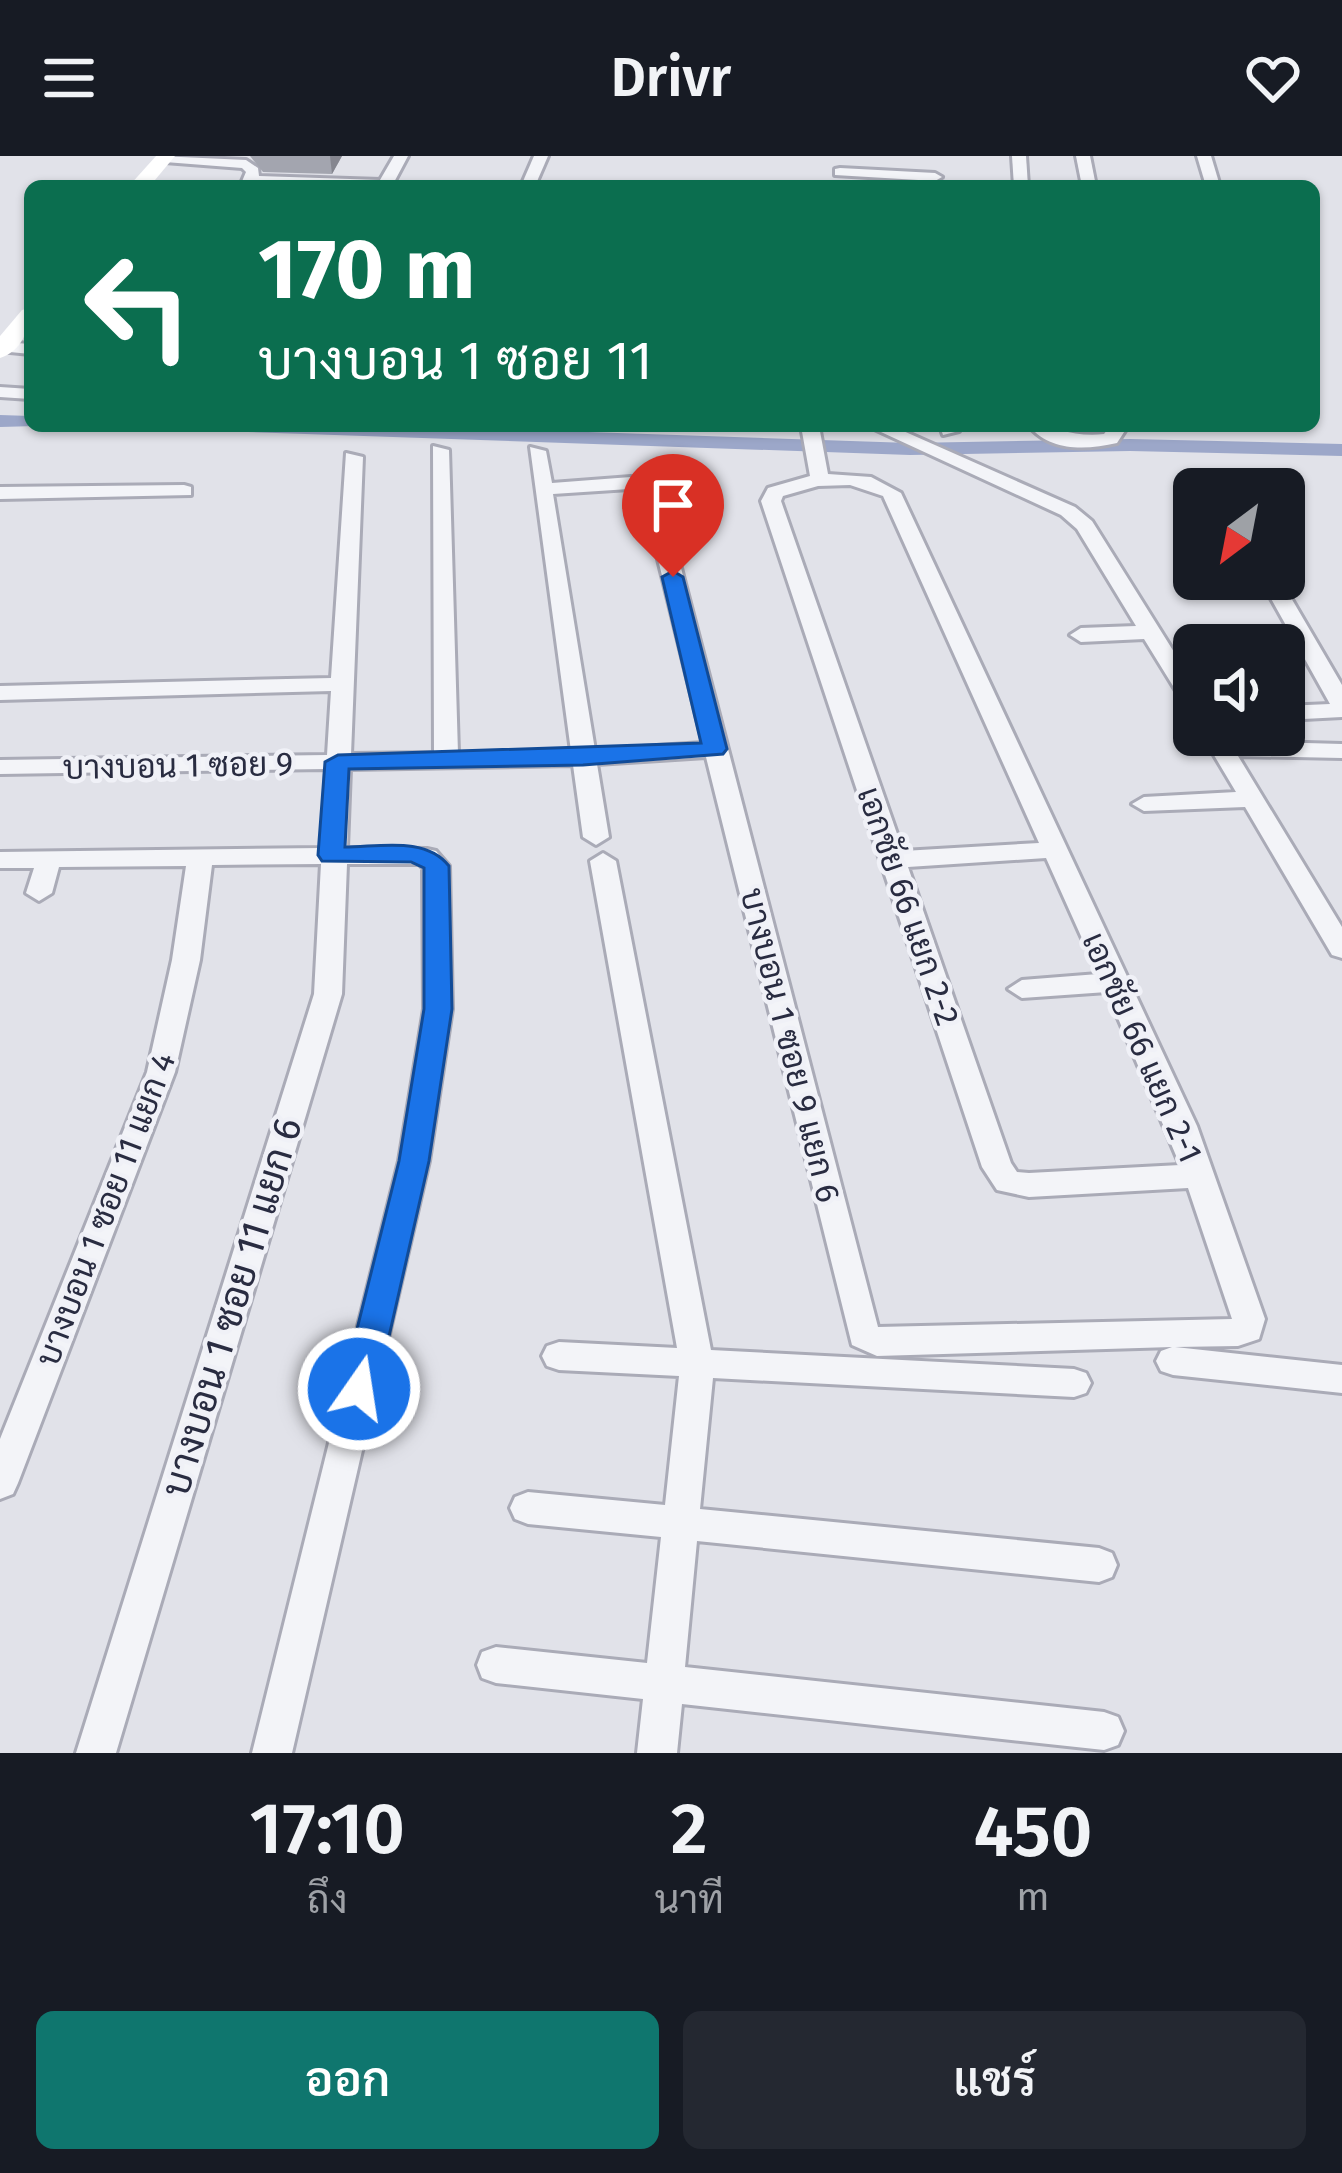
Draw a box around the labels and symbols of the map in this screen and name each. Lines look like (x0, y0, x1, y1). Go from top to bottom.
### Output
pin (622, 454, 724, 577)
north arrow (1173, 468, 1305, 600)
street label: บางบอน 1 ซอย 9 (62, 744, 294, 788)
street label: เอกชัย 66 แยก 2-2 (848, 782, 968, 1031)
street label: บางบอน 1 ซอย 9 แยก 6 (732, 884, 848, 1207)
street label: เอกชัย 66 แยก 2-1 (1073, 926, 1211, 1169)
street label: บางบอน 1 ซอย 11 แยก 4 (28, 1047, 184, 1372)
street label: บางบอน 1 ซอย 11 แยก 6 (152, 1112, 312, 1502)
position arrow (296, 1326, 422, 1452)

